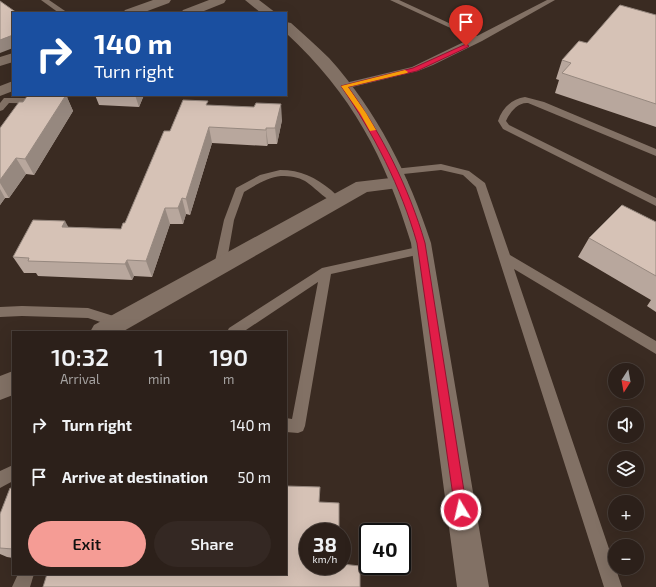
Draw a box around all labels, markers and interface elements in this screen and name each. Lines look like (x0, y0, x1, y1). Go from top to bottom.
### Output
pin (449, 5, 483, 46)
icon: arrive (455, 11, 477, 33)
text: 140 m (94, 26, 172, 60)
icon: right (28, 28, 80, 80)
text: Turn right (94, 60, 174, 82)
text: 10:32 (51, 342, 109, 371)
text: 1 (154, 342, 164, 371)
text: 190 (209, 342, 248, 371)
north arrow (608, 363, 644, 399)
map controls (608, 363, 644, 575)
text: Arrival (60, 371, 100, 387)
text: min (148, 371, 170, 387)
text: m (223, 371, 234, 387)
button: sound (608, 407, 644, 443)
icon: right (28, 414, 50, 436)
text: Turn right (62, 416, 132, 434)
text: 140 m (230, 416, 271, 434)
button: layers (608, 451, 644, 487)
icon: arrive (28, 466, 50, 488)
text: Arrive at destination (62, 468, 208, 486)
text: 50 m (237, 468, 271, 486)
position arrow (440, 489, 482, 531)
button: + (608, 495, 644, 531)
button: Exit (28, 521, 146, 567)
button: Share (154, 521, 271, 567)
speed limit sign: 40 (359, 523, 411, 575)
text: 38 (313, 532, 337, 556)
button: − (608, 539, 644, 575)
text: km/h (313, 553, 337, 565)

